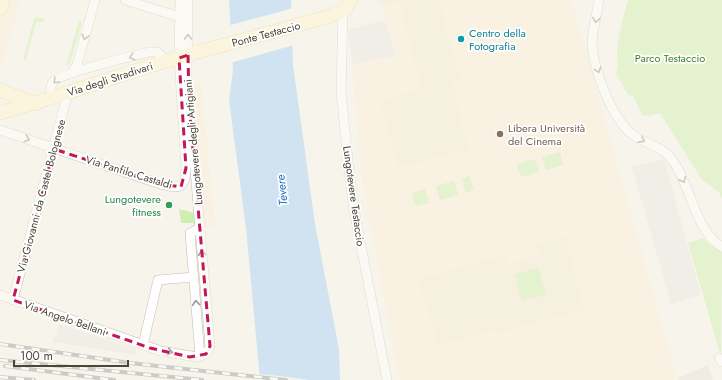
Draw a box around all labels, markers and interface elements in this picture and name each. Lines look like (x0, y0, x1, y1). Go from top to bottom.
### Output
street label: Ponte Testaccio (230, 17, 302, 51)
one-way arrow (592, 17, 601, 23)
place label: Centro della Fotografia (469, 25, 526, 54)
one-way arrow (81, 34, 89, 40)
one-way arrow (184, 34, 192, 40)
marker: Centro della Fotografia (456, 34, 466, 44)
park label: Parco Testaccio (635, 50, 705, 66)
one-way arrow (129, 52, 136, 61)
street label: Via degli Stradivari (65, 58, 155, 100)
one-way arrow (593, 66, 602, 73)
one-way arrow (53, 76, 61, 84)
street label: Lungotevere degli Artigiani (180, 78, 206, 206)
street label: Via Giovanni da Castel Bolognese (13, 117, 69, 275)
place label: Libera Università del Cinema (508, 120, 585, 149)
marker: Libera Università del Cinema (495, 129, 505, 139)
one-way arrow (23, 135, 30, 143)
one-way arrow (638, 135, 646, 142)
street label: Lungotevere Testaccio (339, 145, 369, 247)
street label: Via Panfilo Castaldi (84, 151, 175, 193)
water label: Tevere (271, 174, 293, 206)
one-way arrow (678, 175, 686, 183)
place label: Lungotevere fitness (105, 191, 162, 220)
marker: Lungotevere fitness (164, 200, 174, 210)
one-way arrow (198, 249, 207, 256)
street label: Via Angelo Bellani (22, 296, 109, 340)
one-way arrow (192, 300, 201, 306)
scale bar (14, 342, 128, 368)
text: 100 m (20, 347, 53, 365)
one-way arrow (166, 348, 173, 356)

